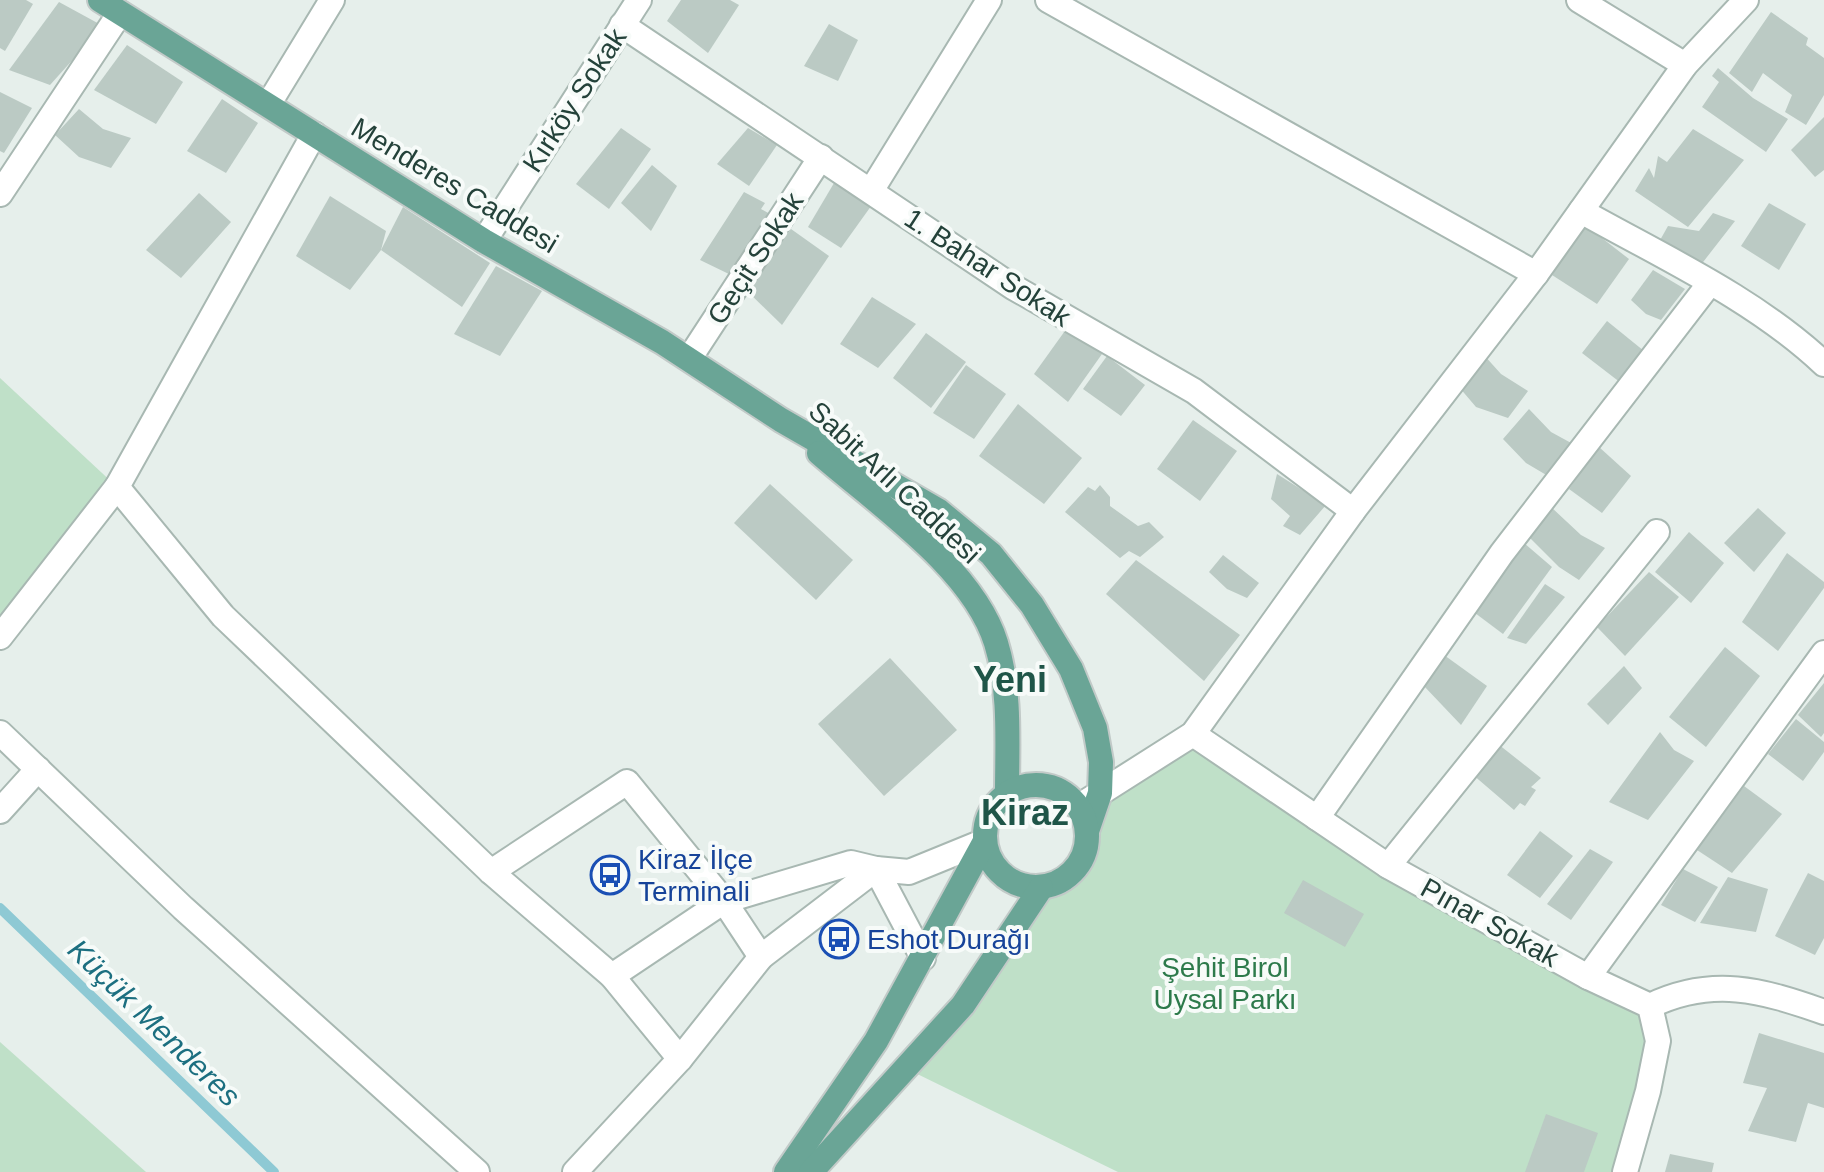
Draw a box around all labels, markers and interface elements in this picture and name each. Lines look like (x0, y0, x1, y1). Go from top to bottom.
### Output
street label: Kırköy Sokak (516, 22, 633, 178)
street label: Menderes Caddesi (346, 112, 563, 259)
street label: Geçit Sokak (701, 186, 810, 330)
street label: 1. Bahar Sokak (899, 202, 1077, 333)
street label: Sabit Arlı Caddesi (803, 395, 987, 570)
district label: Yeni (973, 659, 1047, 700)
district label: Kiraz (981, 792, 1069, 833)
place label: Kiraz İlçe Terminali (638, 844, 753, 907)
bus stop icon: Kiraz İlçe Terminali (589, 854, 631, 896)
street label: Pınar Sokak (1416, 872, 1565, 973)
bus stop icon: Eshot Durağı (818, 918, 860, 960)
place label: Eshot Durağı (867, 924, 1030, 955)
water label: Küçük Menderes (62, 933, 247, 1113)
park label: Şehit Birol Uysal Parkı (1153, 952, 1297, 1015)

